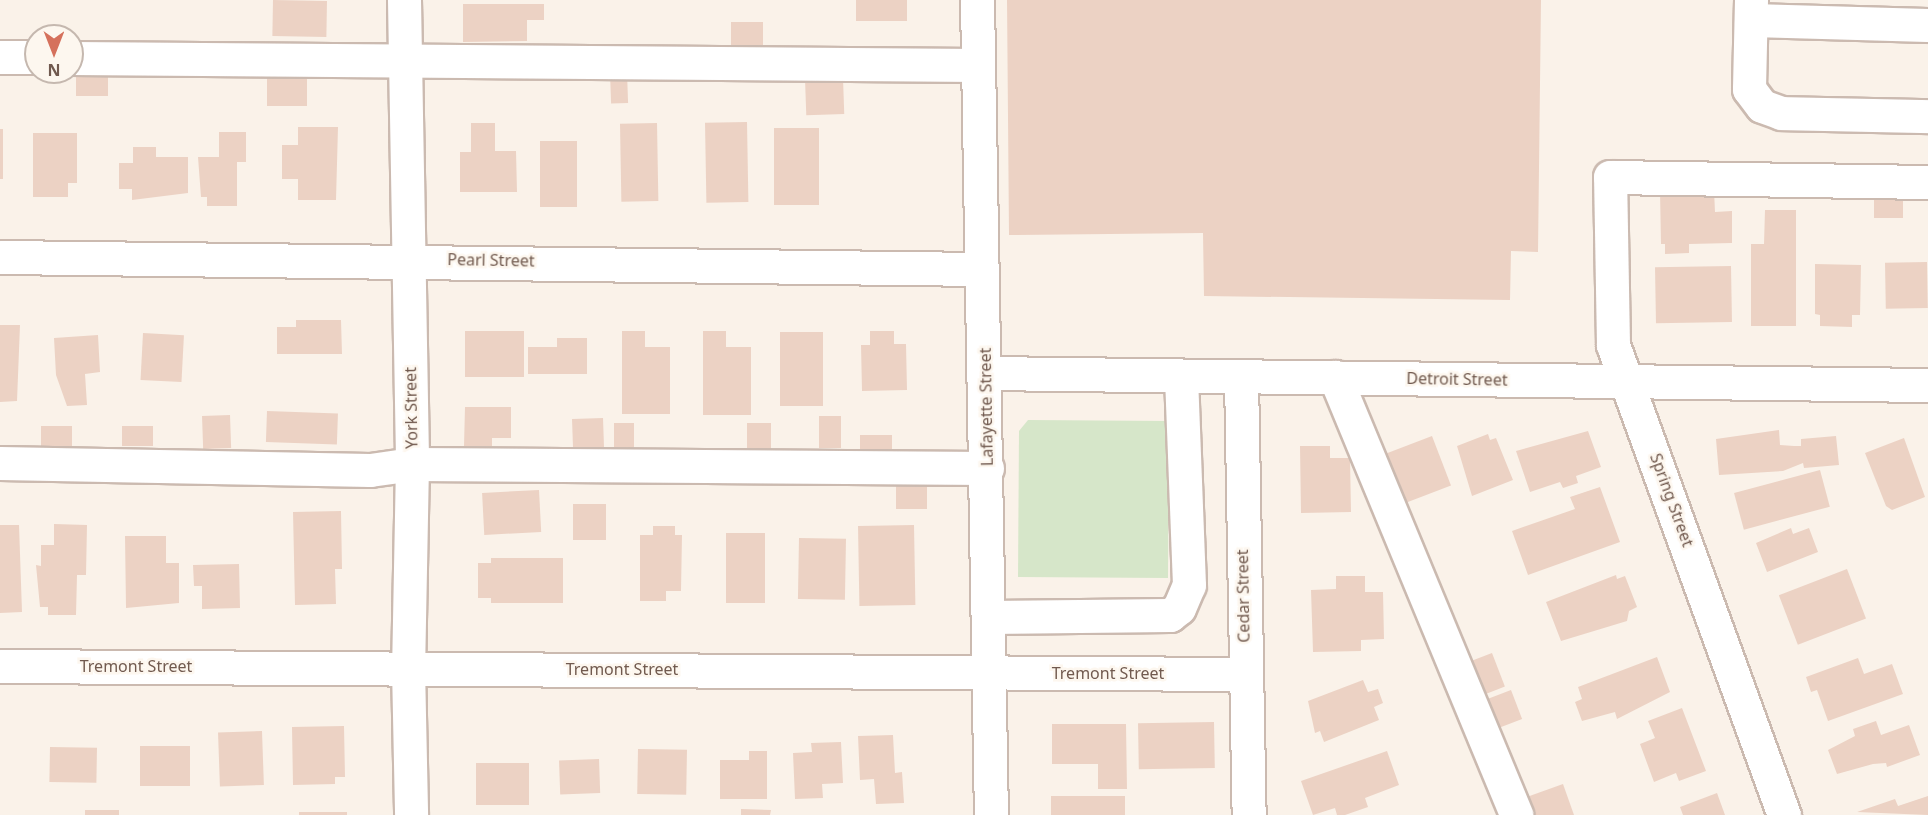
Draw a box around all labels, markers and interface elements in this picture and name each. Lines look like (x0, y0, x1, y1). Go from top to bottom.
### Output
north arrow (24, 24, 84, 84)
text: N (48, 59, 61, 81)
street label: Pearl Street (447, 250, 535, 270)
street label: Lafayette Street (975, 348, 997, 466)
street label: York Street (401, 367, 421, 449)
street label: Detroit Street (1406, 369, 1508, 389)
street label: Spring Street (1646, 451, 1698, 549)
street label: Cedar Street (1233, 549, 1253, 643)
street label: Tremont Street (80, 656, 192, 676)
street label: Tremont Street (566, 659, 678, 679)
street label: Tremont Street (1052, 663, 1164, 683)

